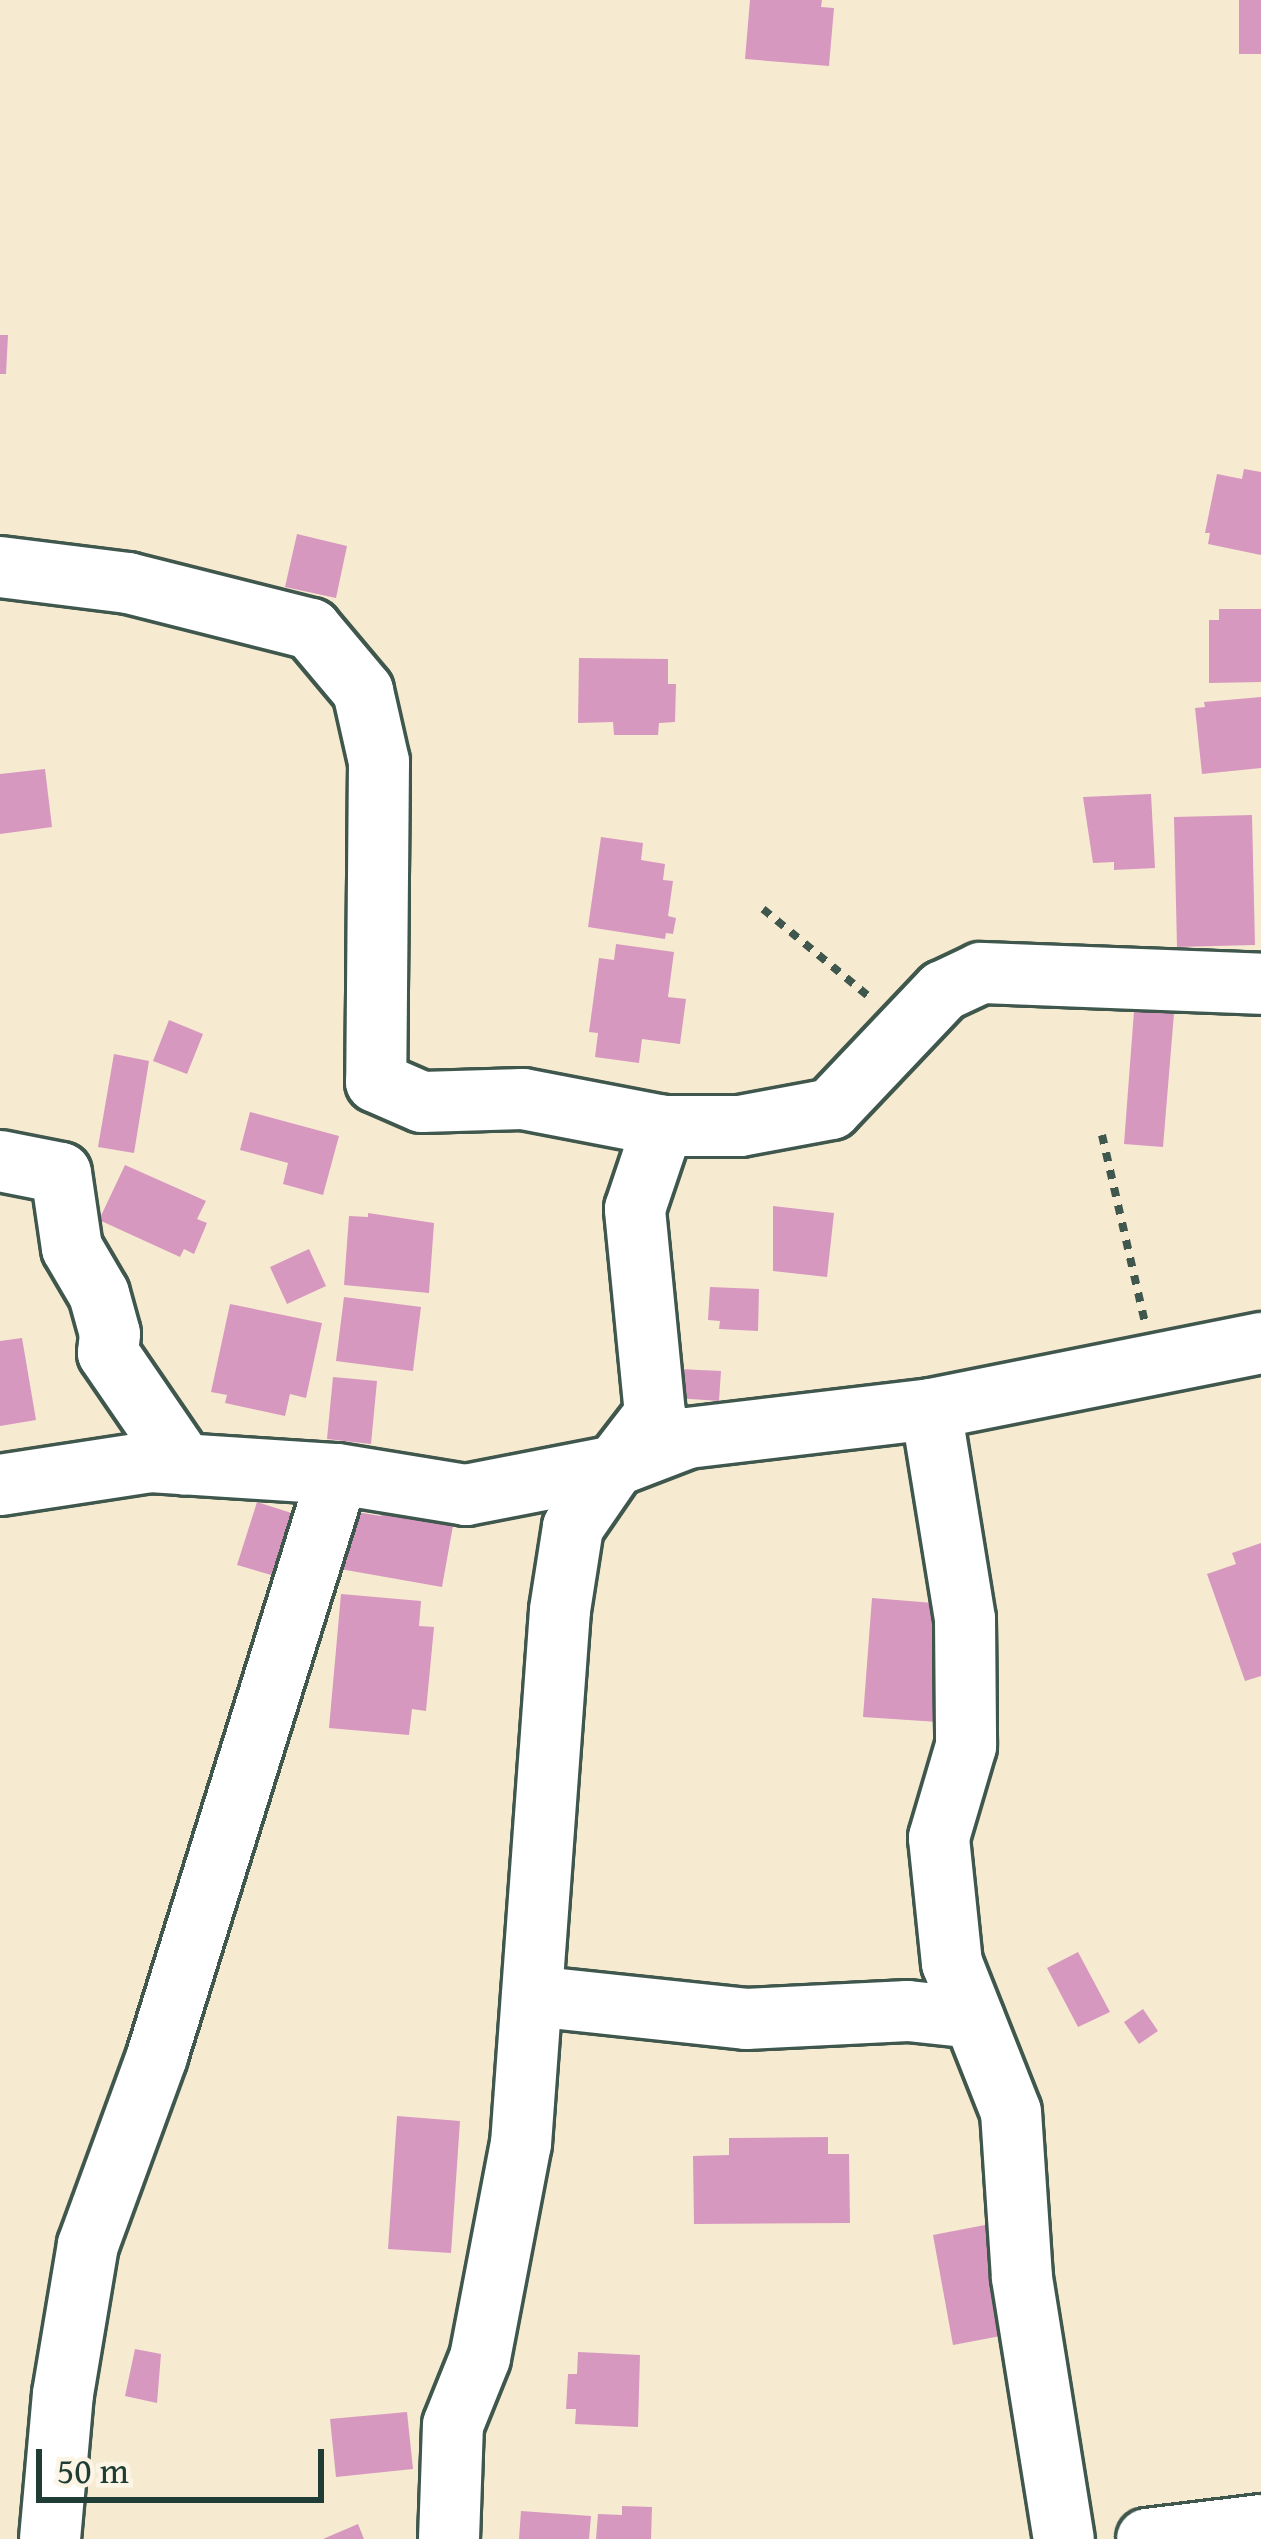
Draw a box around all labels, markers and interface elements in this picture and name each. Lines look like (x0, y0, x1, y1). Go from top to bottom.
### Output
scale bar (42, 2425, 330, 2499)
text: 50 m (57, 2443, 129, 2496)

